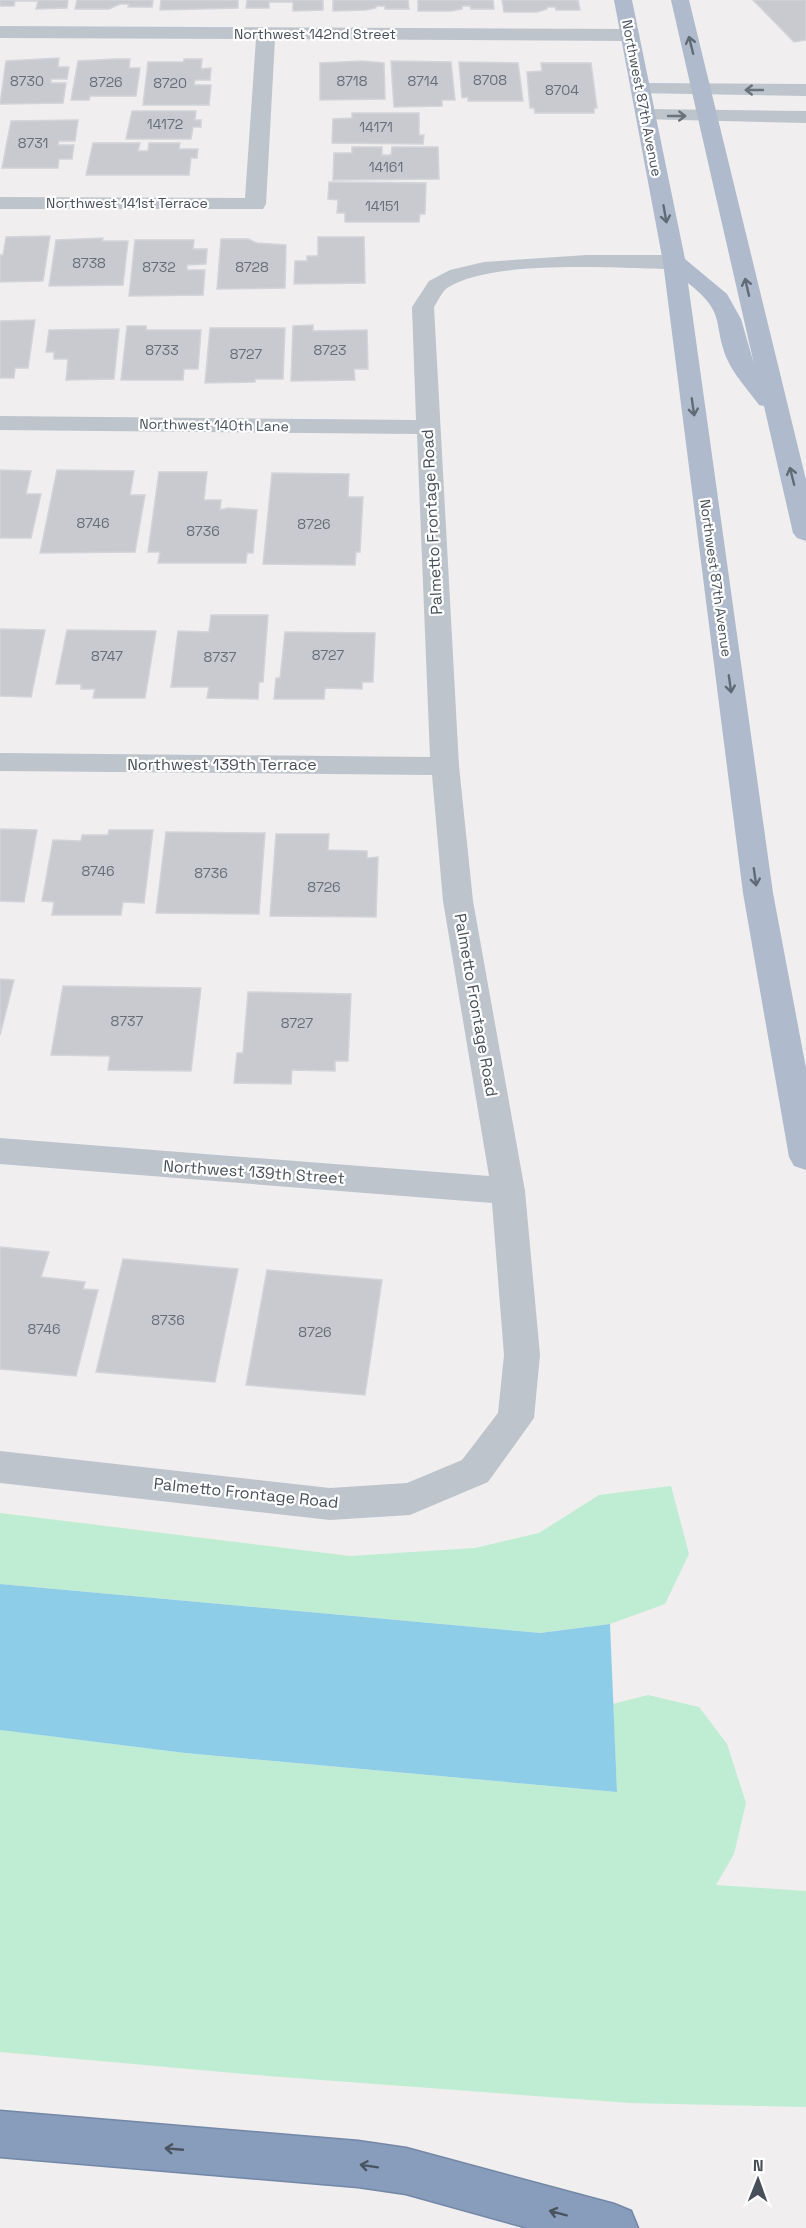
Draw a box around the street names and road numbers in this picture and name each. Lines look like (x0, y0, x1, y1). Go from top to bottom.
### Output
street label: Northwest 87th Avenue (618, 18, 666, 178)
street label: Northwest 142nd Street (234, 25, 396, 43)
street label: Northwest 141st Terrace (46, 194, 208, 212)
street label: Northwest 140th Lane (139, 415, 289, 435)
street label: Palmetto Frontage Road (417, 429, 447, 615)
street label: Northwest 87th Avenue (696, 498, 736, 658)
street label: Northwest 139th Terrace (127, 754, 317, 775)
street label: Palmetto Frontage Road (450, 912, 502, 1098)
street label: Northwest 139th Street (163, 1155, 345, 1189)
street label: Palmetto Frontage Road (153, 1473, 339, 1513)

